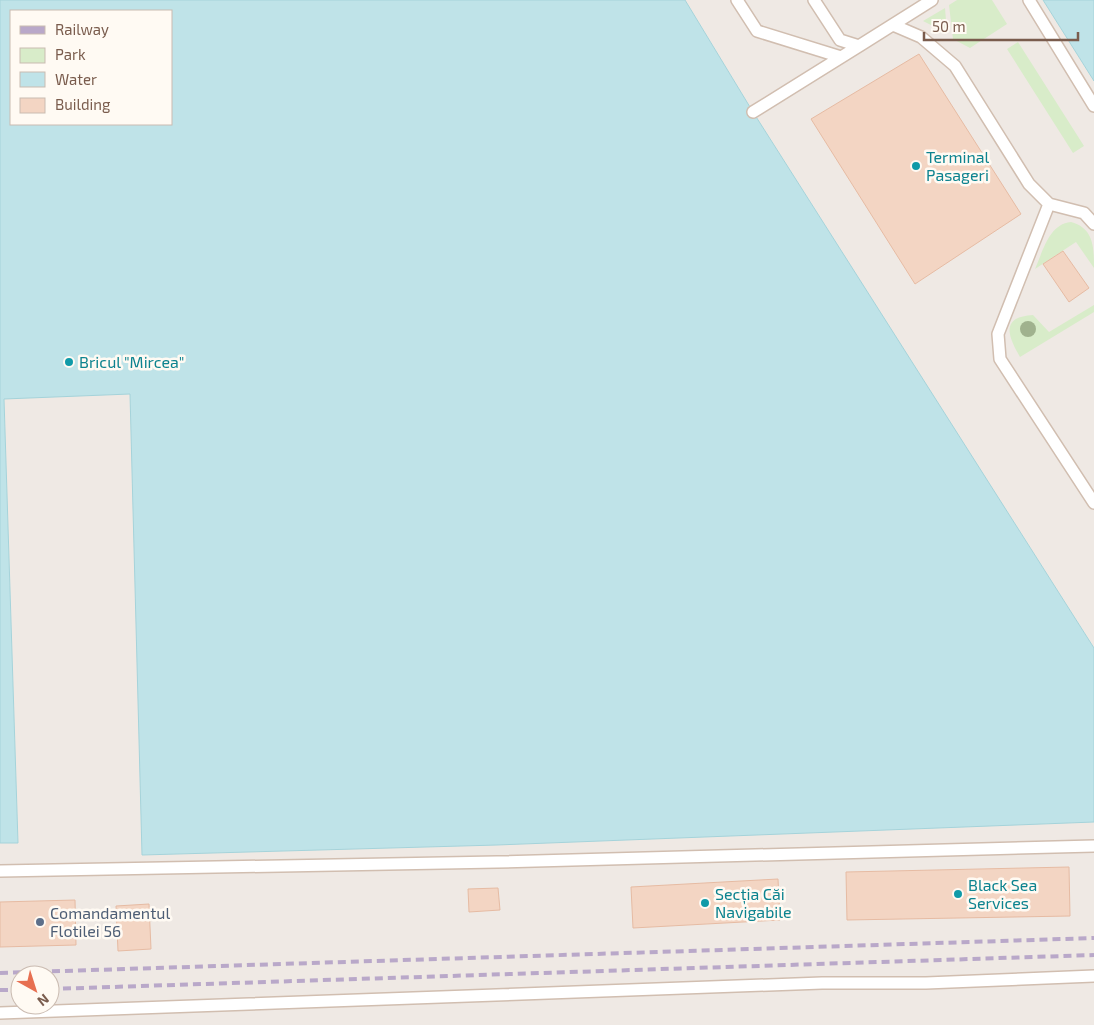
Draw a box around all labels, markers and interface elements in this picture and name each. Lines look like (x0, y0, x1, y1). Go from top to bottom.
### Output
legend (10, 10, 172, 125)
scale bar (924, 10, 1078, 42)
text: 50 m (932, 17, 966, 35)
text: Railway (55, 20, 109, 38)
text: Park (55, 45, 86, 63)
text: Water (55, 70, 97, 88)
text: Building (55, 95, 111, 113)
place label: Terminal Pasageri (926, 147, 990, 184)
marker: Terminal Pasageri (910, 160, 922, 172)
place label: Bricul "Mircea" (79, 352, 184, 371)
marker: Bricul "Mircea" (63, 356, 75, 368)
place label: Black Sea Services (968, 875, 1037, 912)
place label: Secția Căi Navigabile (715, 884, 792, 921)
marker: Black Sea Services (952, 888, 964, 900)
marker: Secția Căi Navigabile (699, 897, 711, 909)
place label: Comandamentul Flotilei 56 (50, 903, 170, 940)
marker: Comandamentul Flotilei 56 (34, 916, 46, 928)
north arrow (10, 965, 60, 1015)
text: N (34, 991, 53, 1010)

